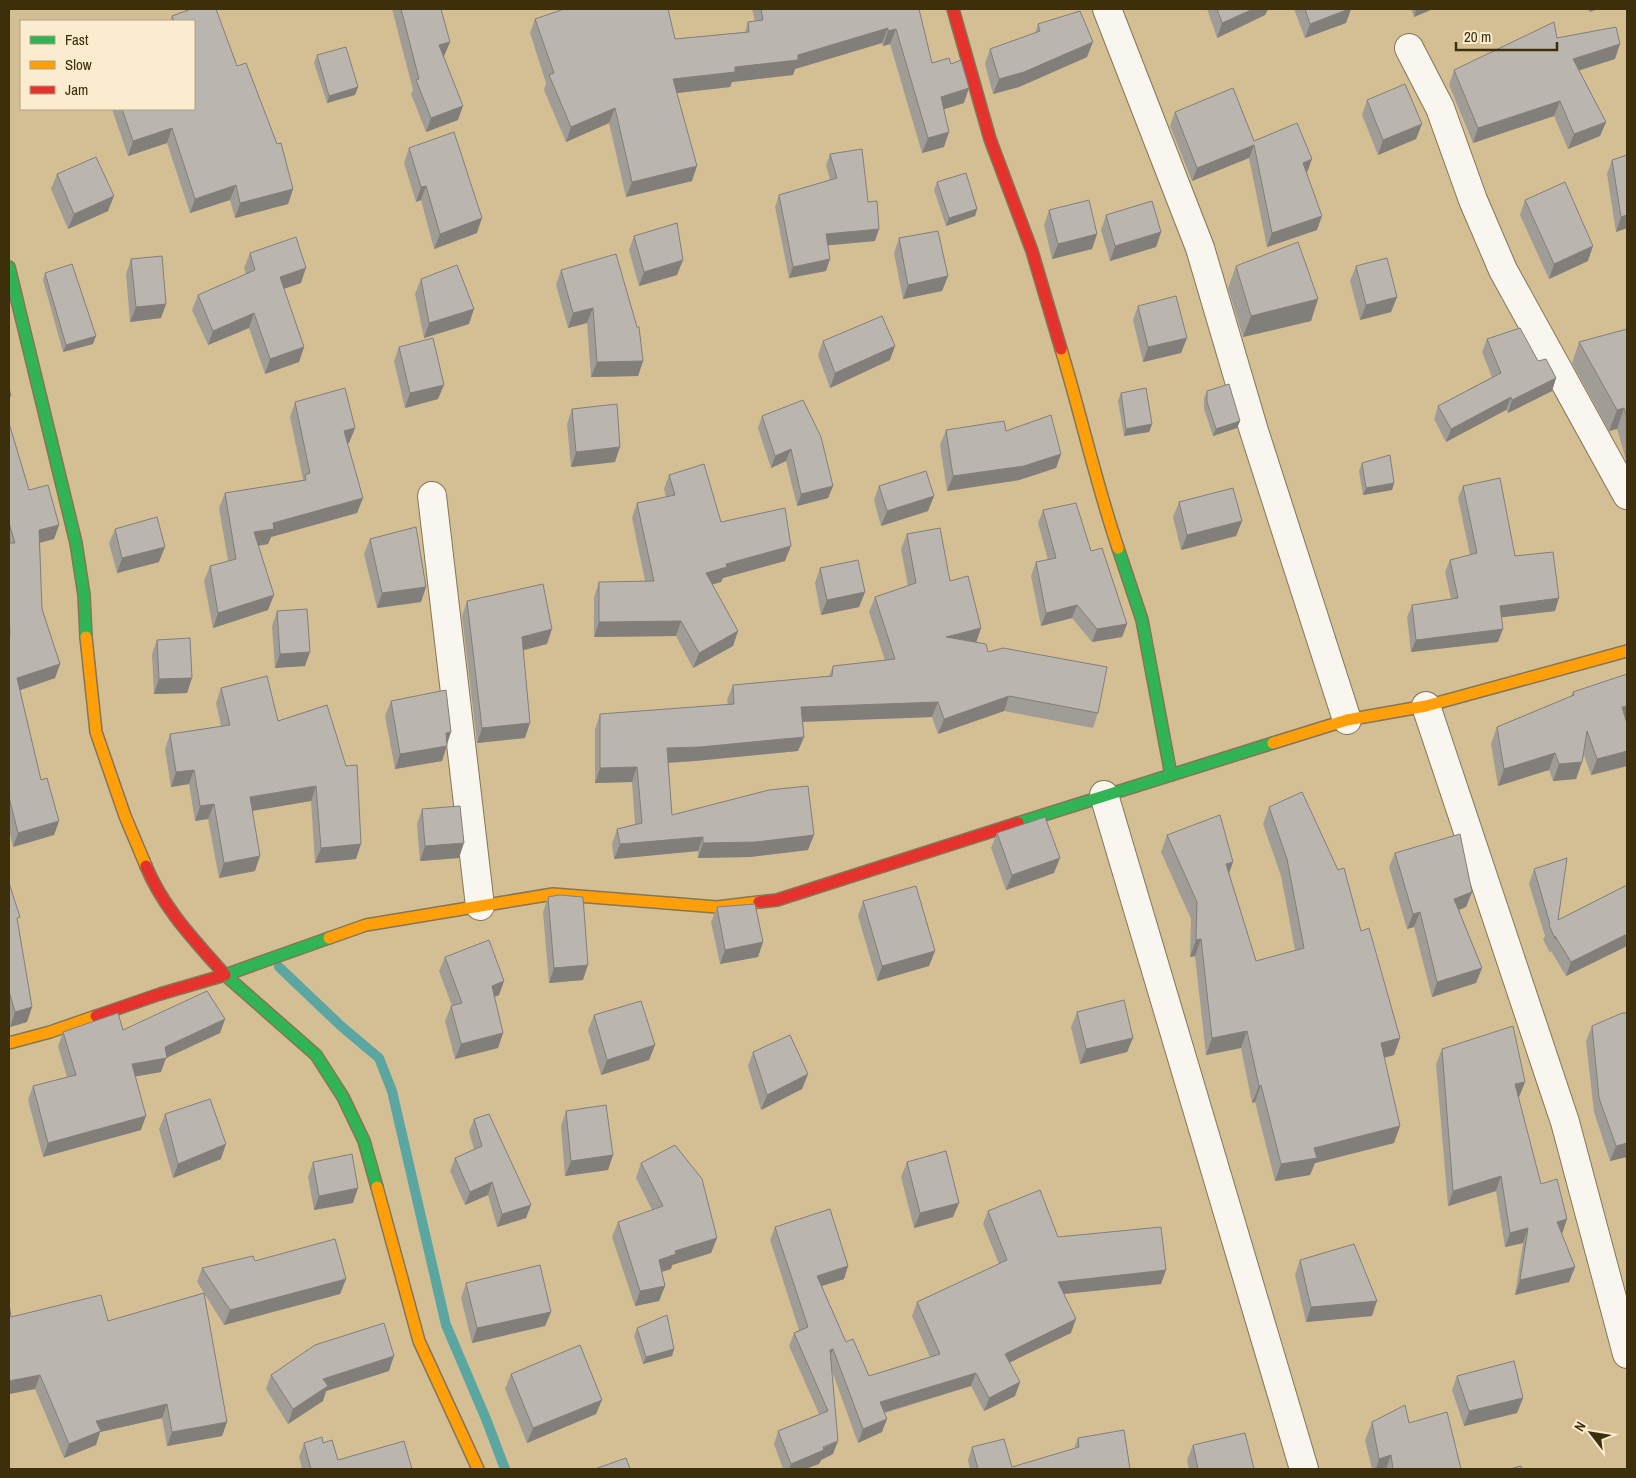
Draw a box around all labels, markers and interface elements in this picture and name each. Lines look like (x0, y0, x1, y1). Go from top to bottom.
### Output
legend (20, 20, 195, 110)
scale bar (1456, 20, 1557, 52)
text: 20 m (1464, 26, 1491, 47)
text: Fast (65, 29, 89, 50)
text: Slow (65, 54, 92, 75)
text: Jam (65, 79, 88, 100)
north arrow (1566, 1408, 1616, 1458)
text: N (1570, 1418, 1590, 1434)

